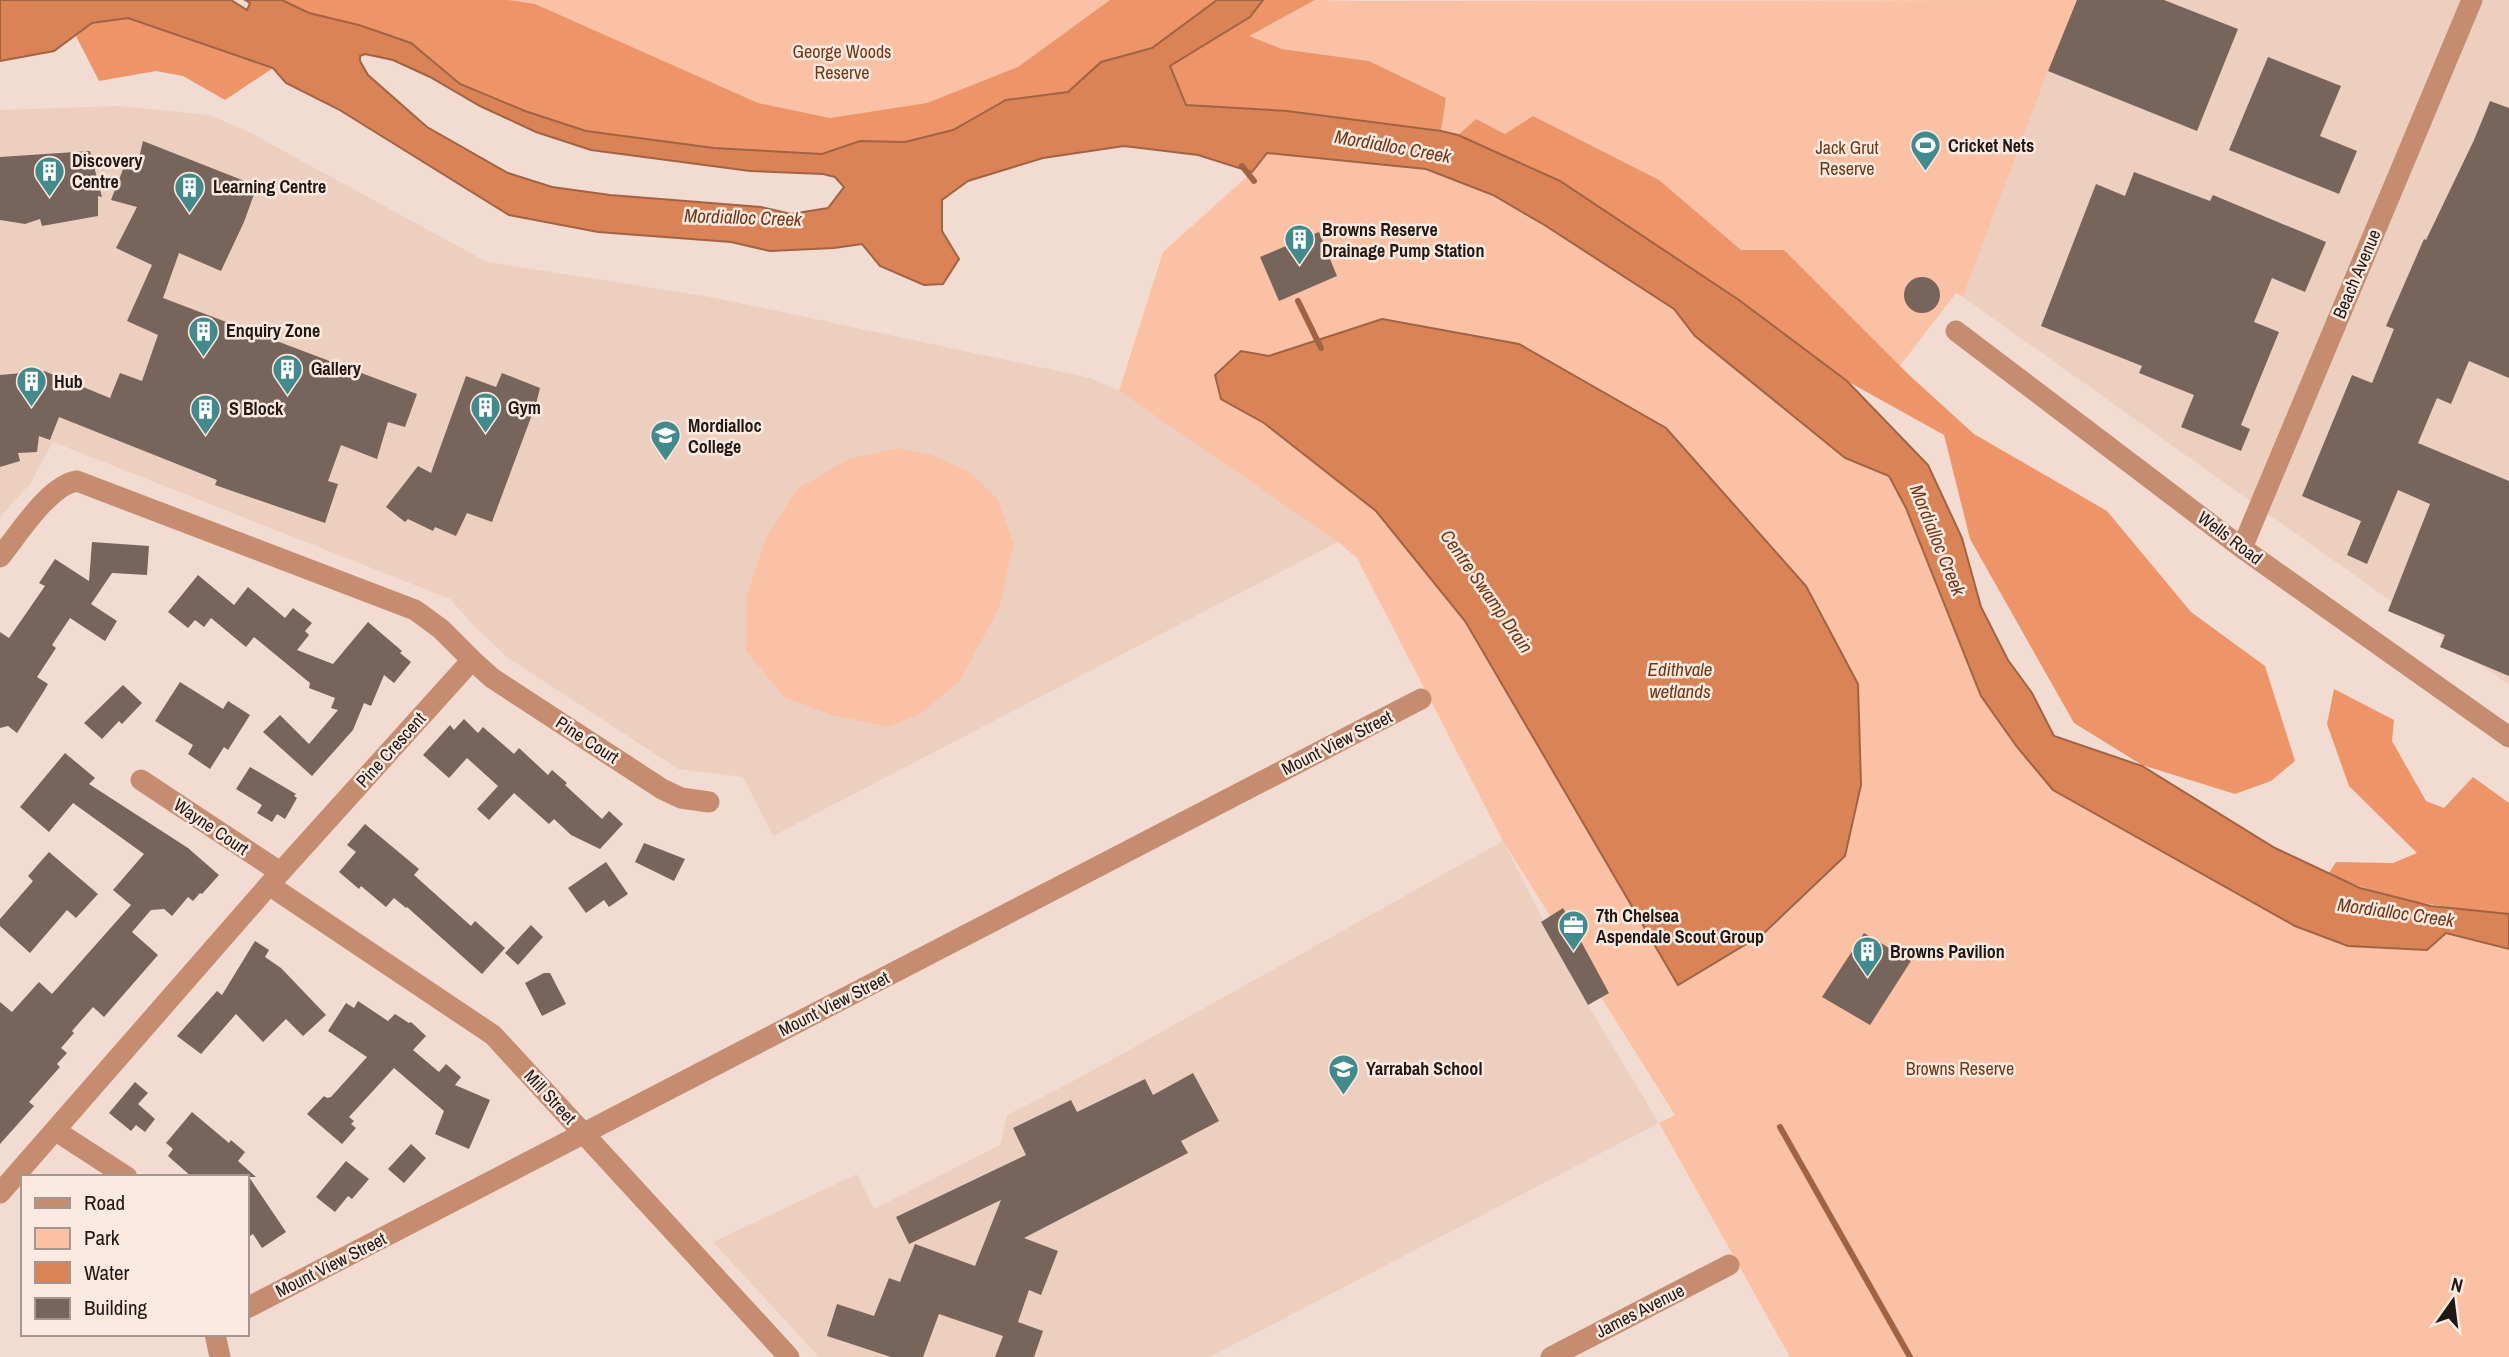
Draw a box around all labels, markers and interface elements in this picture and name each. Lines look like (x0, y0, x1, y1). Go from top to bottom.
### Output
park label: George Woods Reserve (792, 39, 892, 85)
water label: Mordialloc Creek (1333, 123, 1454, 169)
sports icon: Cricket Nets (1908, 129, 1942, 173)
place label: Cricket Nets (1948, 133, 2034, 158)
park label: Jack Grut Reserve (1815, 135, 1879, 181)
place label: Discovery Centre (72, 148, 143, 194)
building icon: Discovery Centre (32, 154, 66, 198)
building icon: Learning Centre (173, 170, 207, 214)
place label: Learning Centre (213, 174, 326, 199)
water label: Mordialloc Creek (684, 202, 803, 232)
place label: Browns Reserve Drainage Pump Station (1322, 217, 1484, 263)
building icon: Browns Reserve Drainage Pump Station (1282, 223, 1316, 267)
street label: Beach Avenue (2326, 225, 2387, 322)
building icon: Enquiry Zone (186, 314, 220, 358)
place label: Enquiry Zone (226, 318, 320, 343)
building icon: Gallery (271, 352, 305, 396)
place label: Gallery (311, 356, 362, 381)
building icon: Hub (14, 365, 48, 409)
place label: Hub (54, 369, 83, 394)
building icon: Gym (468, 391, 502, 435)
building icon: S Block (189, 392, 223, 436)
place label: Gym (508, 395, 541, 420)
place label: S Block (229, 396, 284, 421)
place label: Mordialloc College (688, 413, 762, 459)
school or university icon: Mordialloc College (648, 419, 682, 463)
water label: Mordialloc Creek (1904, 481, 1973, 601)
street label: Wells Road (2193, 505, 2268, 570)
water label: Centre Swamp Drain (1435, 524, 1539, 658)
water label: Edithvale wetlands (1648, 656, 1712, 704)
street label: Mount View Street (1277, 704, 1396, 781)
street label: Pine Crescent (350, 707, 431, 793)
street label: Pine Court (551, 710, 624, 769)
street label: Wayne Court (169, 792, 254, 861)
water label: Mordialloc Creek (2336, 891, 2457, 933)
place label: 7th Chelsea Aspendale Scout Group (1596, 903, 1764, 949)
office icon: 7th Chelsea Aspendale Scout Group (1556, 909, 1590, 953)
building icon: Browns Pavilion (1850, 935, 1884, 979)
place label: Browns Pavilion (1890, 939, 2005, 964)
street label: Mount View Street (774, 965, 893, 1042)
school or university icon: Yarrabah School (1326, 1052, 1360, 1096)
place label: Yarrabah School (1366, 1056, 1483, 1081)
park label: Browns Reserve (1906, 1056, 2014, 1081)
street label: Mill Street (519, 1064, 582, 1129)
legend (21, 1175, 248, 1336)
text: Road (84, 1188, 125, 1217)
text: Park (84, 1223, 120, 1252)
street label: Mount View Street (271, 1226, 390, 1303)
text: Water (84, 1258, 130, 1287)
north arrow (2418, 1266, 2488, 1336)
text: N (2449, 1271, 2466, 1298)
street label: James Avenue (1591, 1277, 1688, 1344)
text: Building (84, 1293, 148, 1322)

